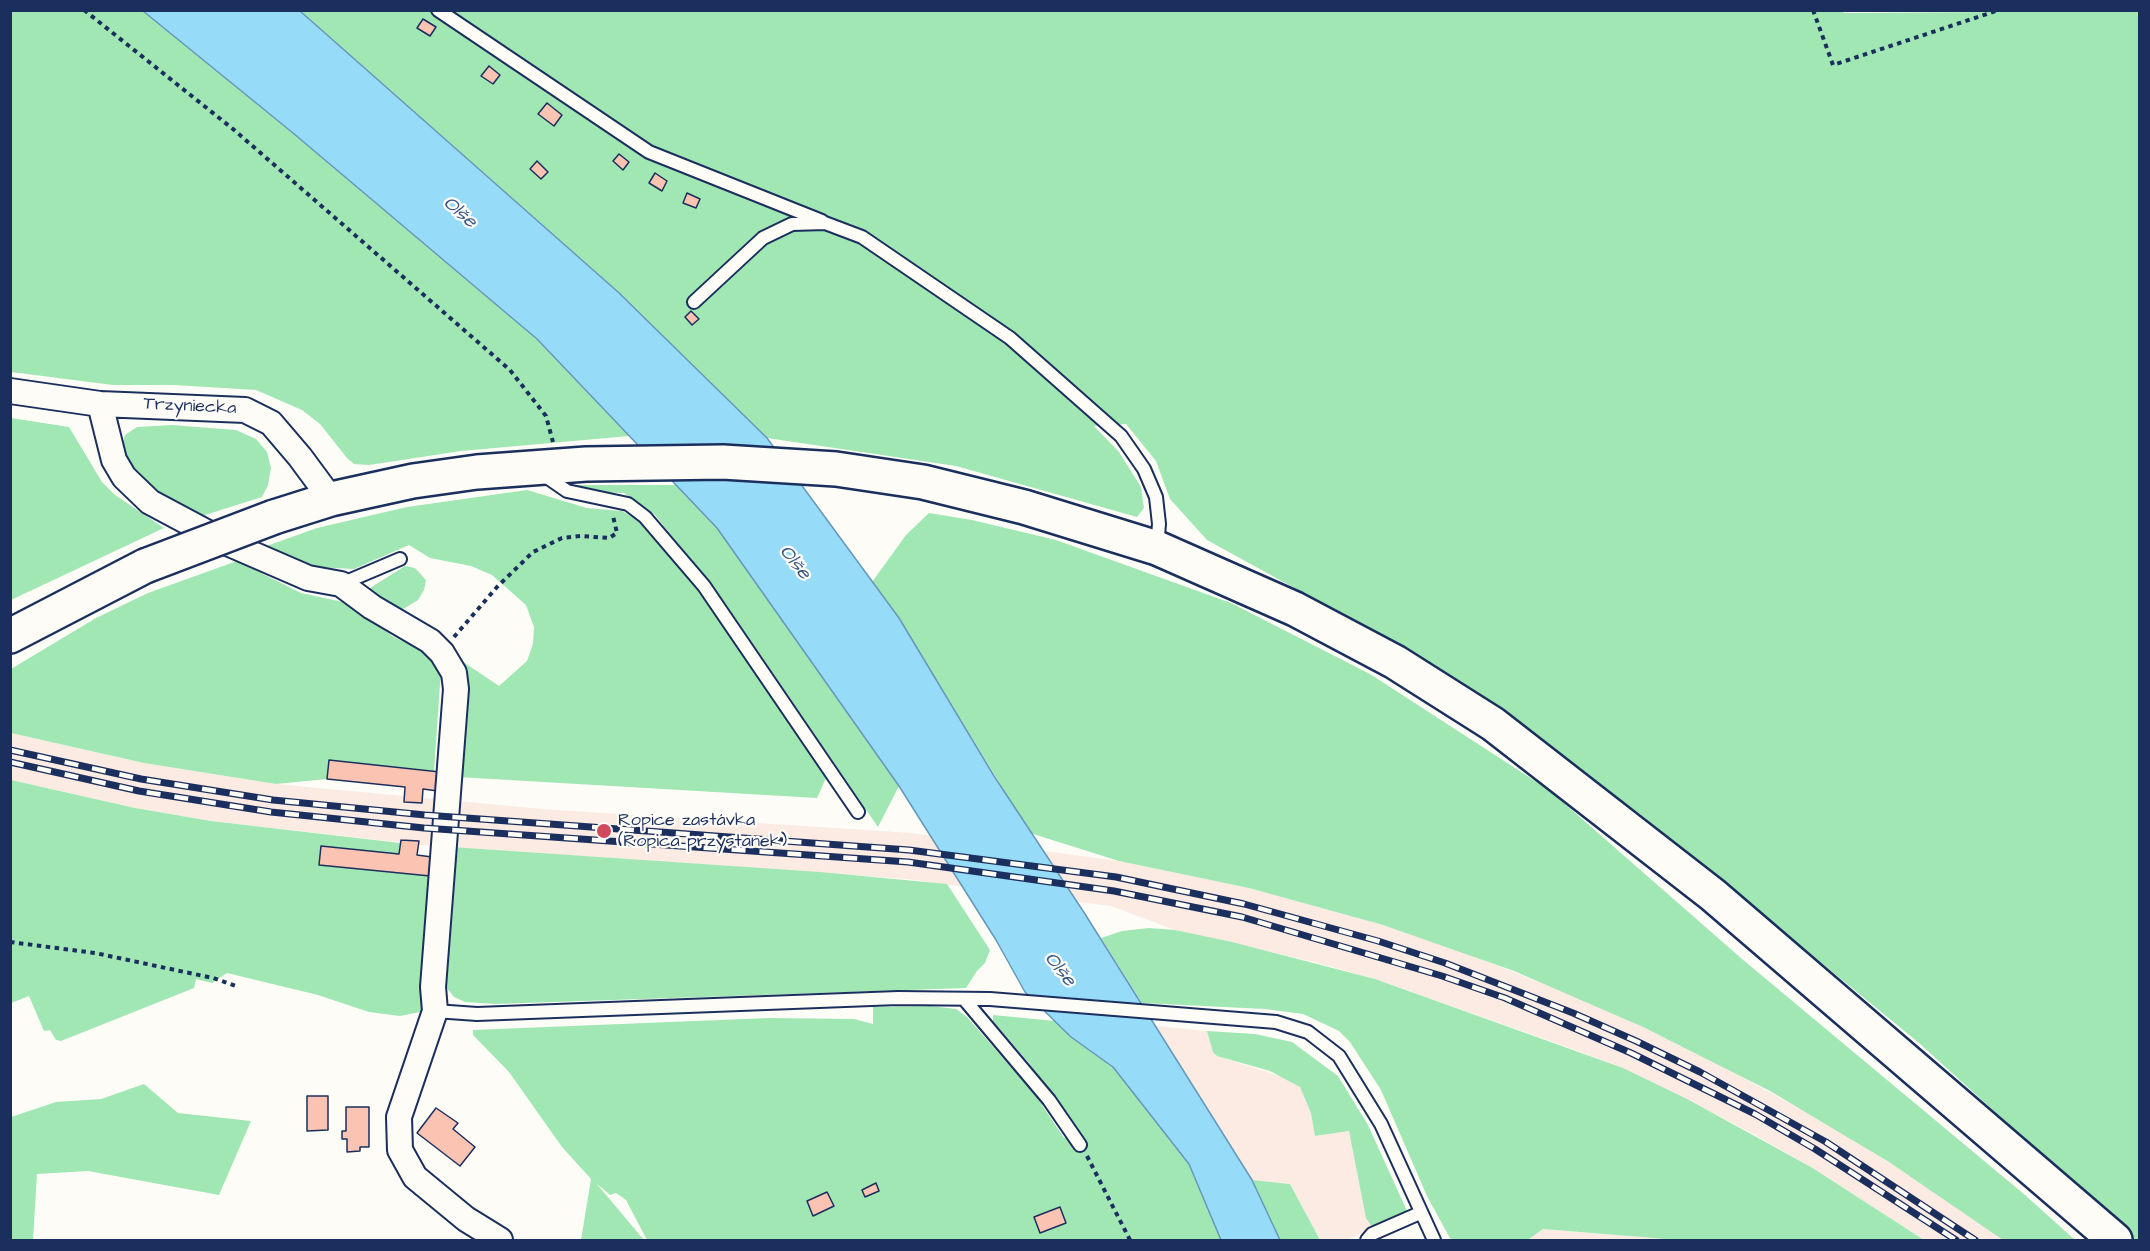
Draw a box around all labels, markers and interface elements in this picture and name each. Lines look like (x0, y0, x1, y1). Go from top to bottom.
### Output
water label: Olše (437, 192, 481, 234)
street label: Trzyniecka (143, 394, 237, 420)
water label: Olše (773, 541, 815, 585)
place label: Ropice zastávka (Ropica przystanek) (618, 810, 787, 852)
marker: Ropice zastávka (Ropica przystanek) (595, 822, 613, 840)
water label: Olše (1038, 948, 1080, 992)

